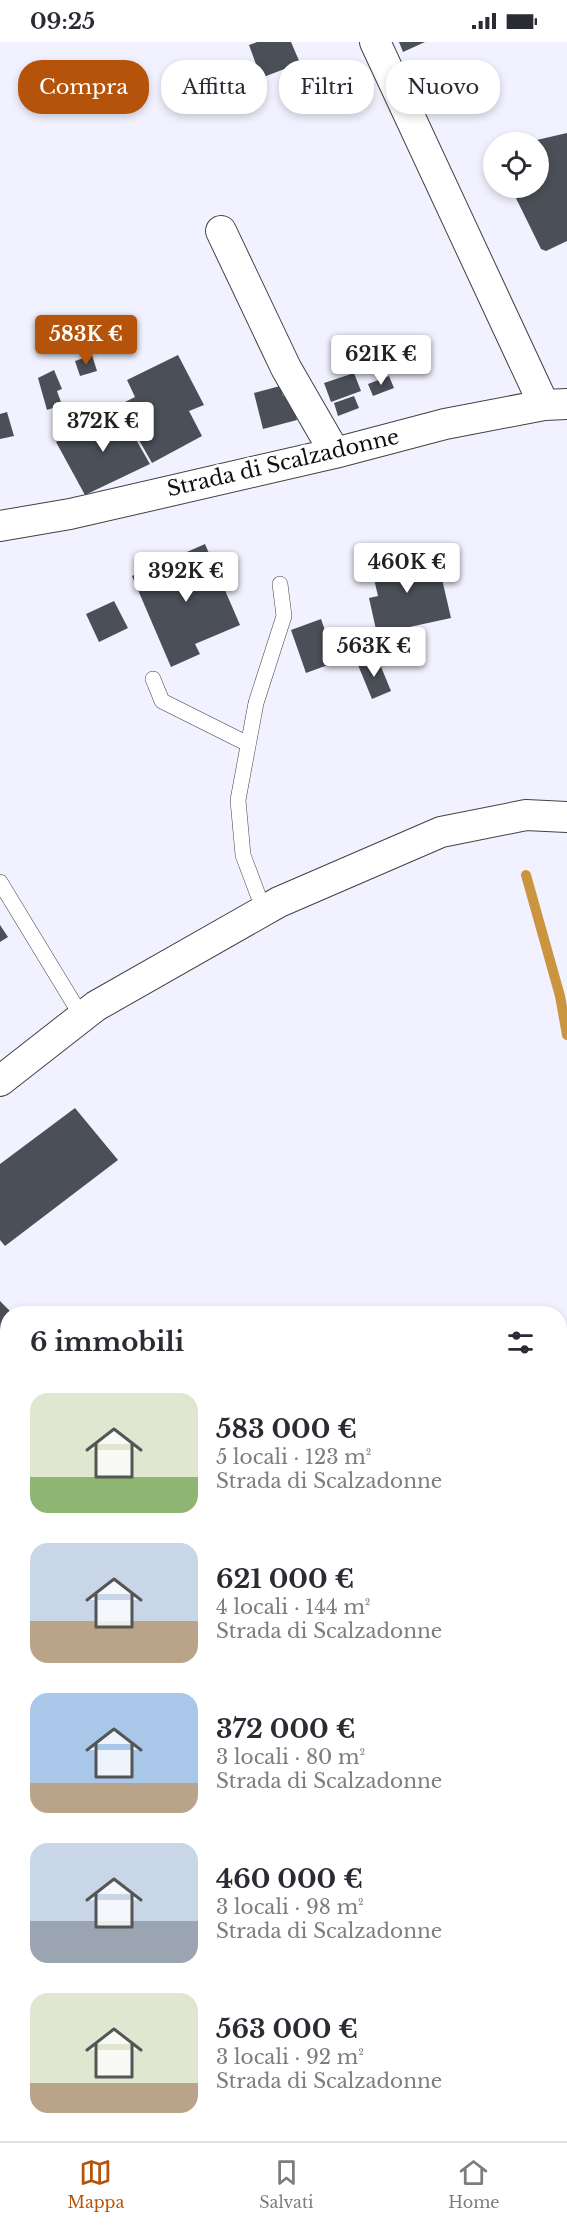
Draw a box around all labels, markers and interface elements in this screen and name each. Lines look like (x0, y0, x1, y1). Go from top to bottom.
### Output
text: 09:25 (30, 8, 95, 35)
chip: Compra (18, 60, 149, 114)
chip: Affitta (161, 60, 267, 114)
chip: Filtri (279, 60, 374, 114)
chip: Nuovo (386, 60, 500, 114)
map controls (483, 132, 549, 198)
button: locate (483, 132, 549, 198)
pin: 583K € (37, 315, 135, 366)
text: 583K € (49, 322, 123, 346)
pin: 621K € (332, 335, 430, 386)
text: 621K € (345, 342, 417, 366)
pin: 372K € (54, 402, 152, 453)
text: 372K € (67, 409, 139, 433)
street label: Strada di Scalzadonne (164, 424, 402, 502)
pin: 460K € (358, 543, 456, 594)
text: 460K € (368, 550, 446, 574)
pin: 392K € (137, 552, 235, 603)
text: 392K € (148, 559, 224, 583)
pin: 563K € (325, 627, 423, 678)
text: 563K € (337, 634, 411, 658)
text: 6 immobili (30, 1326, 184, 1358)
icon: filters (504, 1326, 537, 1359)
text: 583 000 € (216, 1413, 357, 1445)
icon: home (78, 1417, 150, 1489)
text: 5 locali · 123 m² (216, 1445, 371, 1469)
text: Strada di Scalzadonne (216, 1469, 442, 1493)
text: 621 000 € (216, 1563, 354, 1595)
icon: home (78, 1567, 150, 1639)
text: 4 locali · 144 m² (216, 1595, 371, 1619)
text: Strada di Scalzadonne (216, 1619, 442, 1643)
text: 372 000 € (216, 1713, 355, 1745)
icon: home (78, 1717, 150, 1789)
text: 3 locali · 80 m² (216, 1745, 365, 1769)
text: Strada di Scalzadonne (216, 1769, 442, 1793)
text: 460 000 € (216, 1863, 363, 1895)
icon: home (78, 1867, 150, 1939)
text: 3 locali · 98 m² (216, 1895, 364, 1919)
text: Strada di Scalzadonne (216, 1919, 442, 1943)
text: 563 000 € (216, 2013, 358, 2045)
icon: home (78, 2017, 150, 2089)
text: 3 locali · 92 m² (216, 2045, 364, 2069)
text: Strada di Scalzadonne (216, 2069, 442, 2093)
tab: Mappa (67, 2156, 124, 2212)
tab: Salvati (259, 2156, 313, 2212)
tab: Home (448, 2156, 500, 2212)

